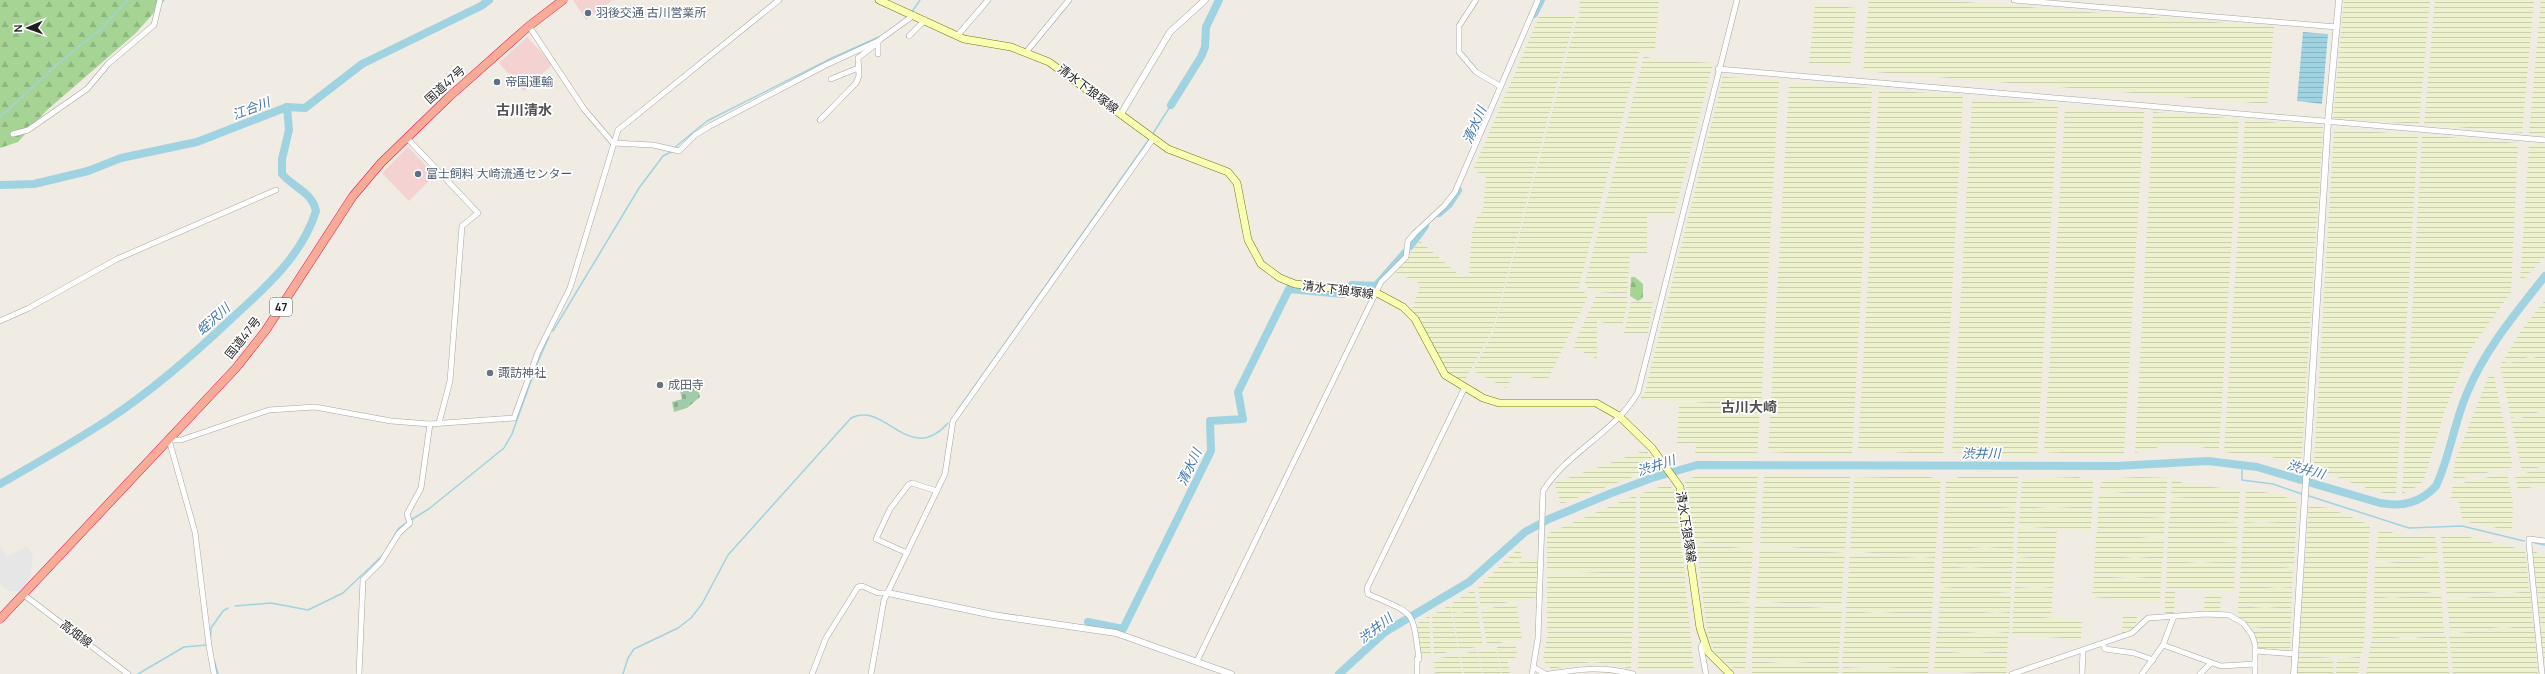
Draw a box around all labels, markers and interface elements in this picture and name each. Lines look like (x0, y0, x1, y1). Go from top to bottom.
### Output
place label: 羽後交通 古川営業所 (596, 4, 706, 21)
north arrow (8, 8, 48, 48)
marker: 羽後交通 古川営業所 (583, 8, 593, 18)
text: N (10, 24, 25, 33)
street label: 清水下狼塚線 (1054, 60, 1122, 117)
street label: 国道47号 (421, 62, 469, 107)
place label: 帝国運輸 (505, 73, 553, 90)
marker: 帝国運輸 (492, 77, 502, 87)
water label: 江合川 (230, 92, 274, 123)
district label: 古川清水 (496, 100, 552, 119)
water label: 清水川 (1458, 102, 1491, 146)
place label: 富士飼料 大崎流通センター (426, 165, 572, 182)
marker: 富士飼料 大崎流通センター (413, 169, 423, 179)
street label: 清水下狼塚線 (1301, 277, 1375, 302)
water label: 蛭沢川 (192, 298, 235, 339)
road number: 47 (270, 298, 292, 316)
street label: 国道47号 (221, 313, 264, 362)
place label: 諏訪神社 (498, 364, 546, 381)
marker: 諏訪神社 (485, 368, 495, 378)
place label: 成田寺 (668, 376, 704, 393)
marker: 成田寺 (655, 380, 665, 390)
district label: 古川大崎 (1721, 397, 1777, 416)
water label: 清水川 (1173, 444, 1206, 488)
water label: 渋井川 (1961, 444, 2002, 462)
water label: 渋井川 (1635, 450, 1679, 480)
water label: 渋井川 (2285, 455, 2329, 484)
street label: 清水下狼塚線 (1672, 490, 1701, 564)
water label: 渋井川 (1354, 608, 1397, 647)
street label: 高畑線 (57, 616, 96, 651)

